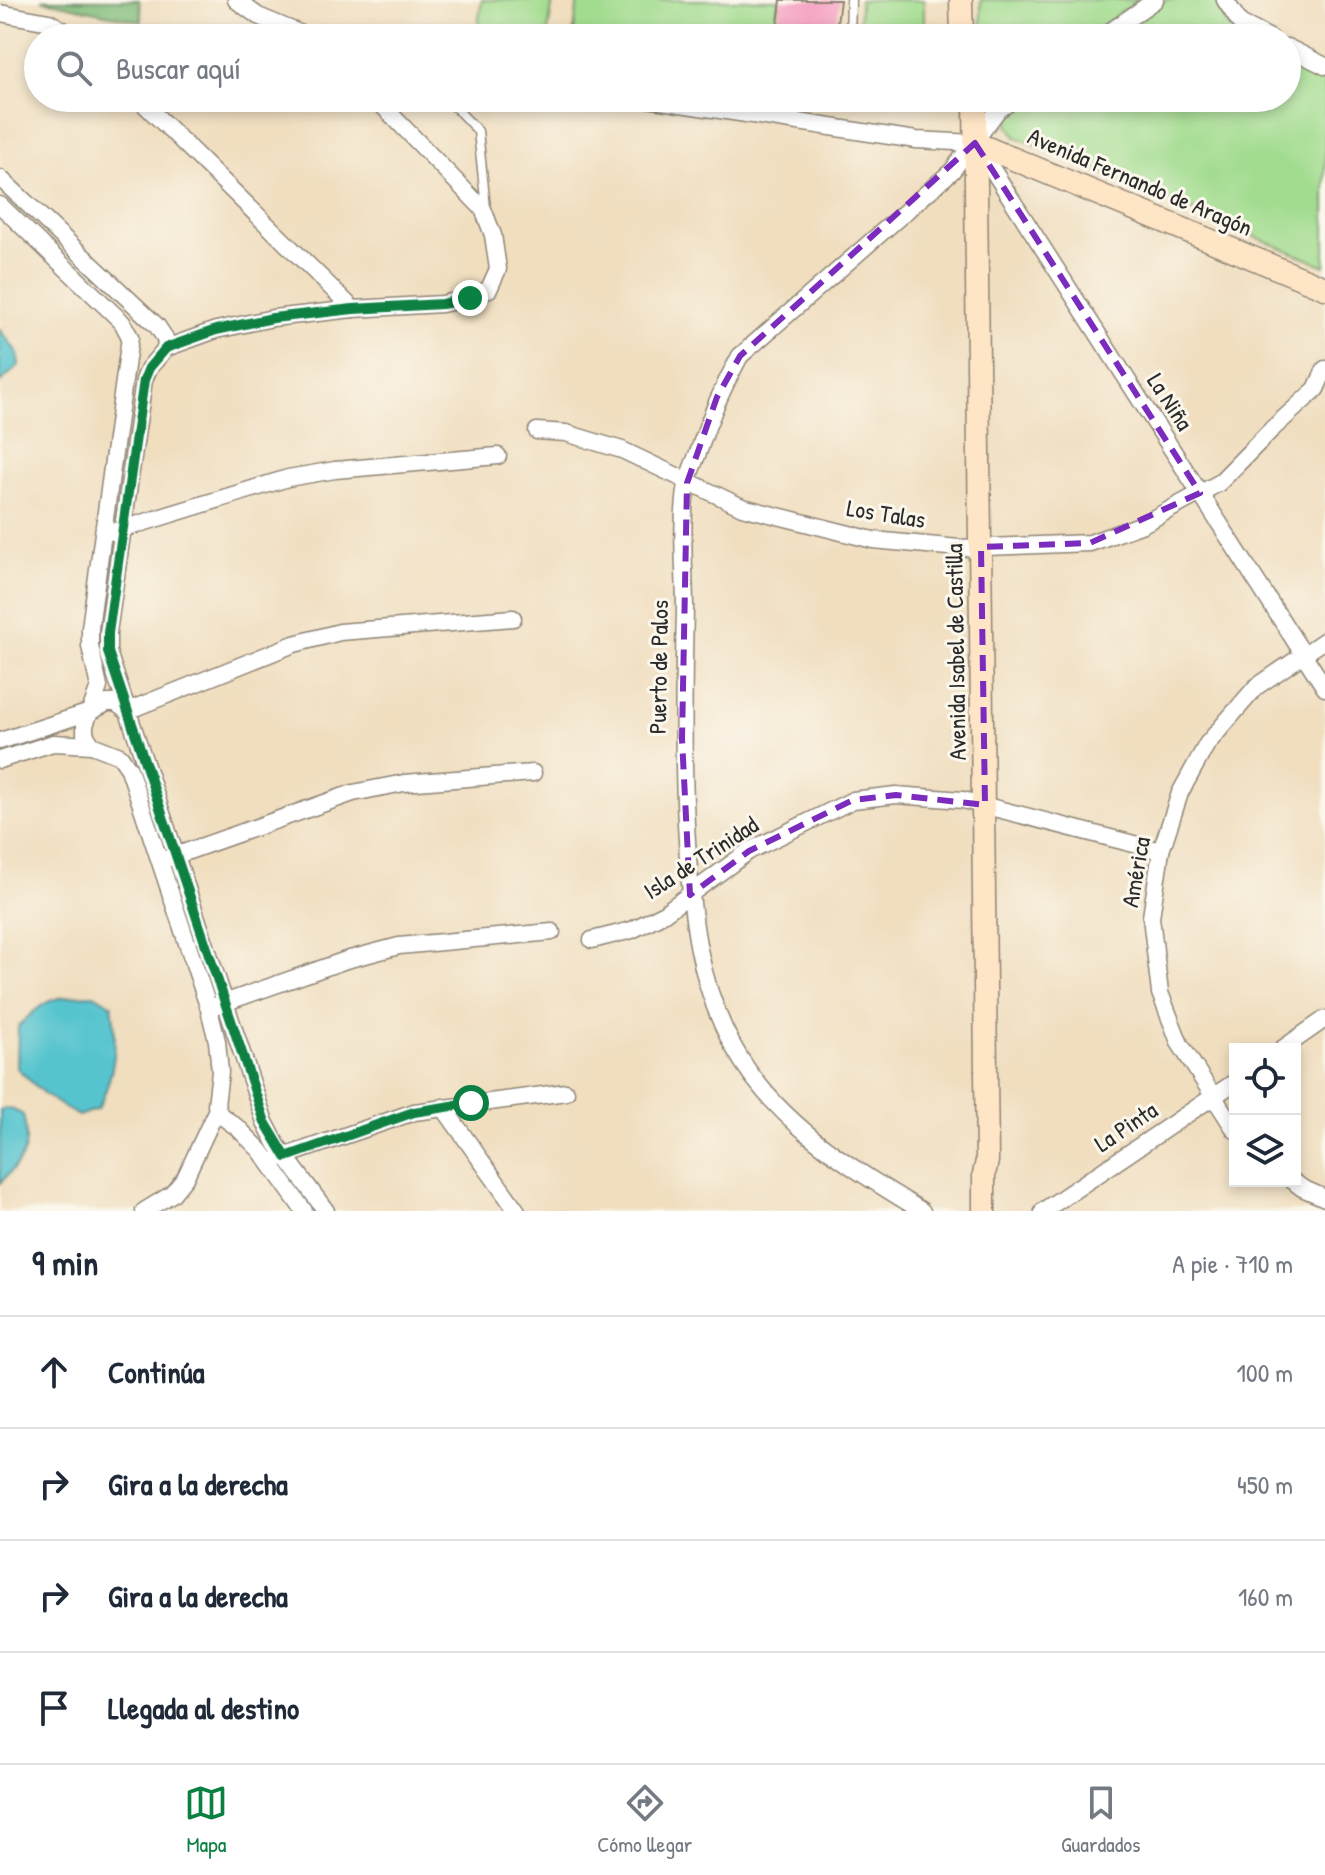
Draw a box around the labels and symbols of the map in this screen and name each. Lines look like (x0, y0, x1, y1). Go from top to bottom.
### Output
street label: Avenida Fernando de Aragón (1023, 119, 1257, 243)
route end (452, 280, 488, 316)
street label: La Niña (1140, 367, 1201, 436)
street label: Los Talas (845, 491, 928, 535)
street label: Avenida Isabel de Castilla (937, 543, 973, 761)
street label: Puerto de Palos (641, 600, 675, 734)
street label: Isla de Trinidad (637, 808, 764, 906)
street label: América (1113, 834, 1157, 910)
route start (453, 1085, 489, 1121)
street label: La Pinta (1088, 1094, 1163, 1159)

